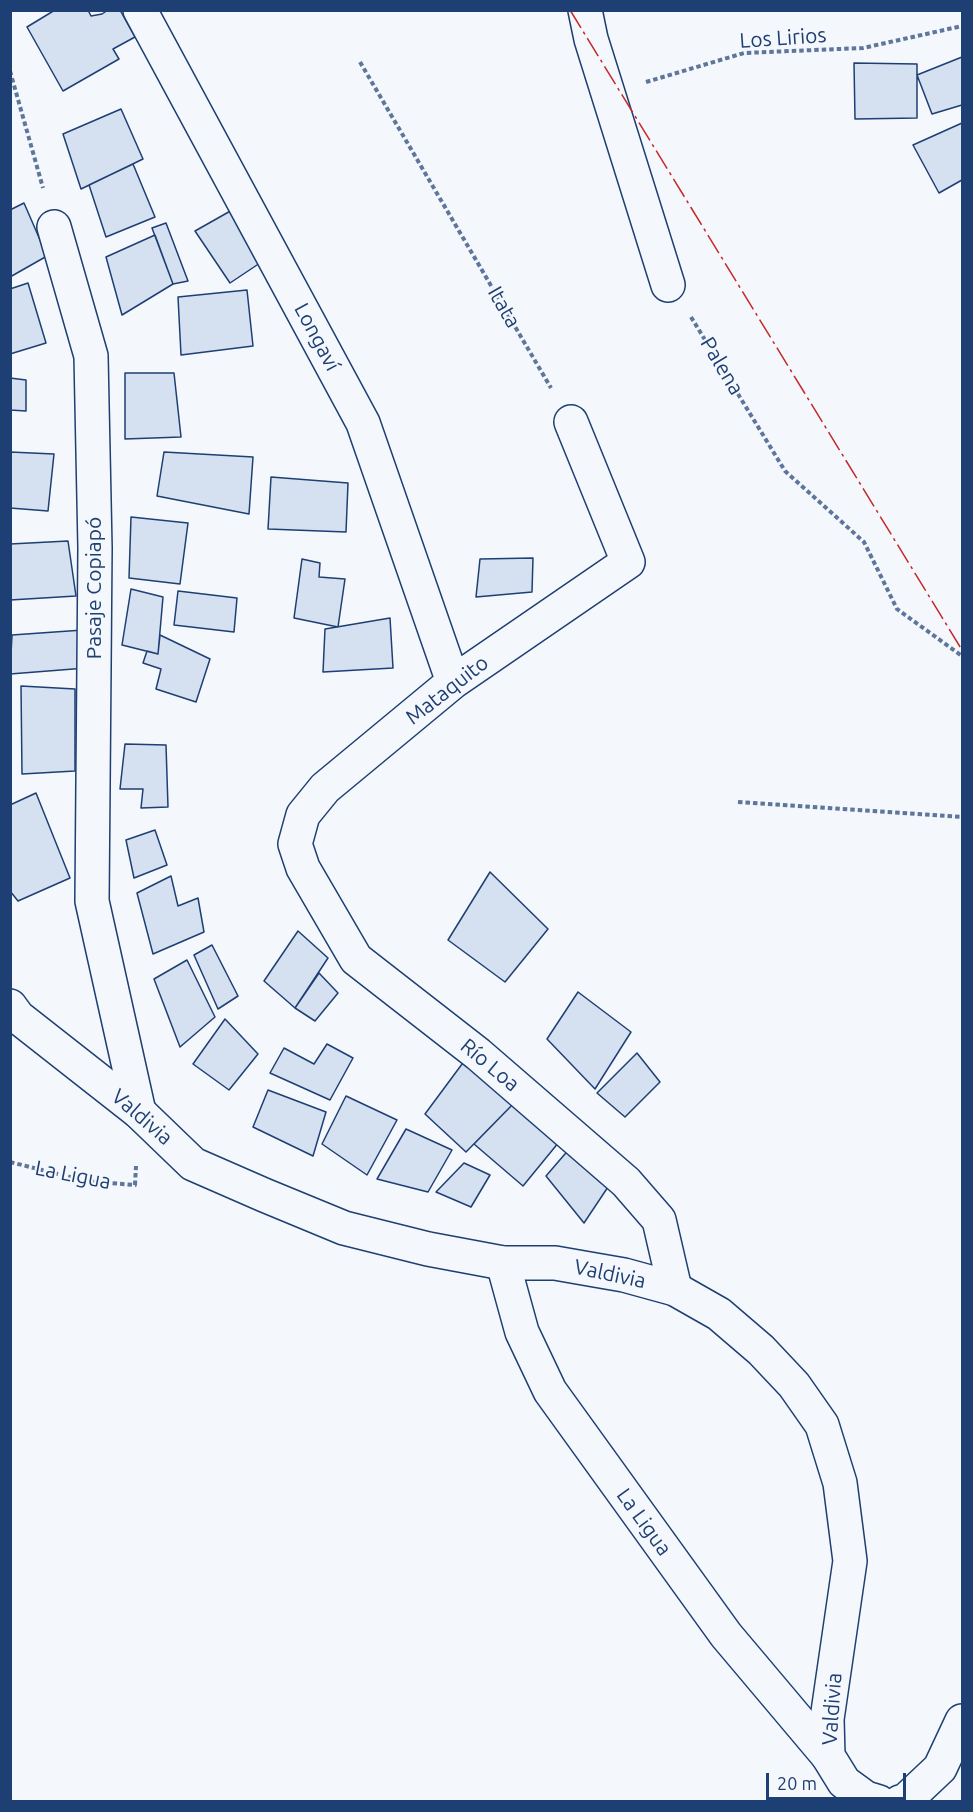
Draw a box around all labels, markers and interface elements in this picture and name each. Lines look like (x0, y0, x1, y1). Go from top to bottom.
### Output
street label: Los Lirios (739, 22, 827, 54)
street label: Itata (482, 282, 526, 332)
street label: Longaví (289, 299, 345, 375)
street label: Palena (695, 332, 749, 400)
street label: Pasaje Copiapó (81, 517, 107, 659)
street label: Mataquito (401, 650, 493, 730)
street label: Río Loa (455, 1033, 525, 1097)
street label: Valdivia (106, 1084, 178, 1150)
street label: La Ligua (33, 1155, 113, 1195)
street label: Valdivia (572, 1254, 648, 1294)
street label: La Ligua (611, 1483, 677, 1561)
street label: Valdivia (817, 1672, 847, 1746)
scale bar (769, 1761, 908, 1799)
text: 20 m (777, 1773, 817, 1793)

